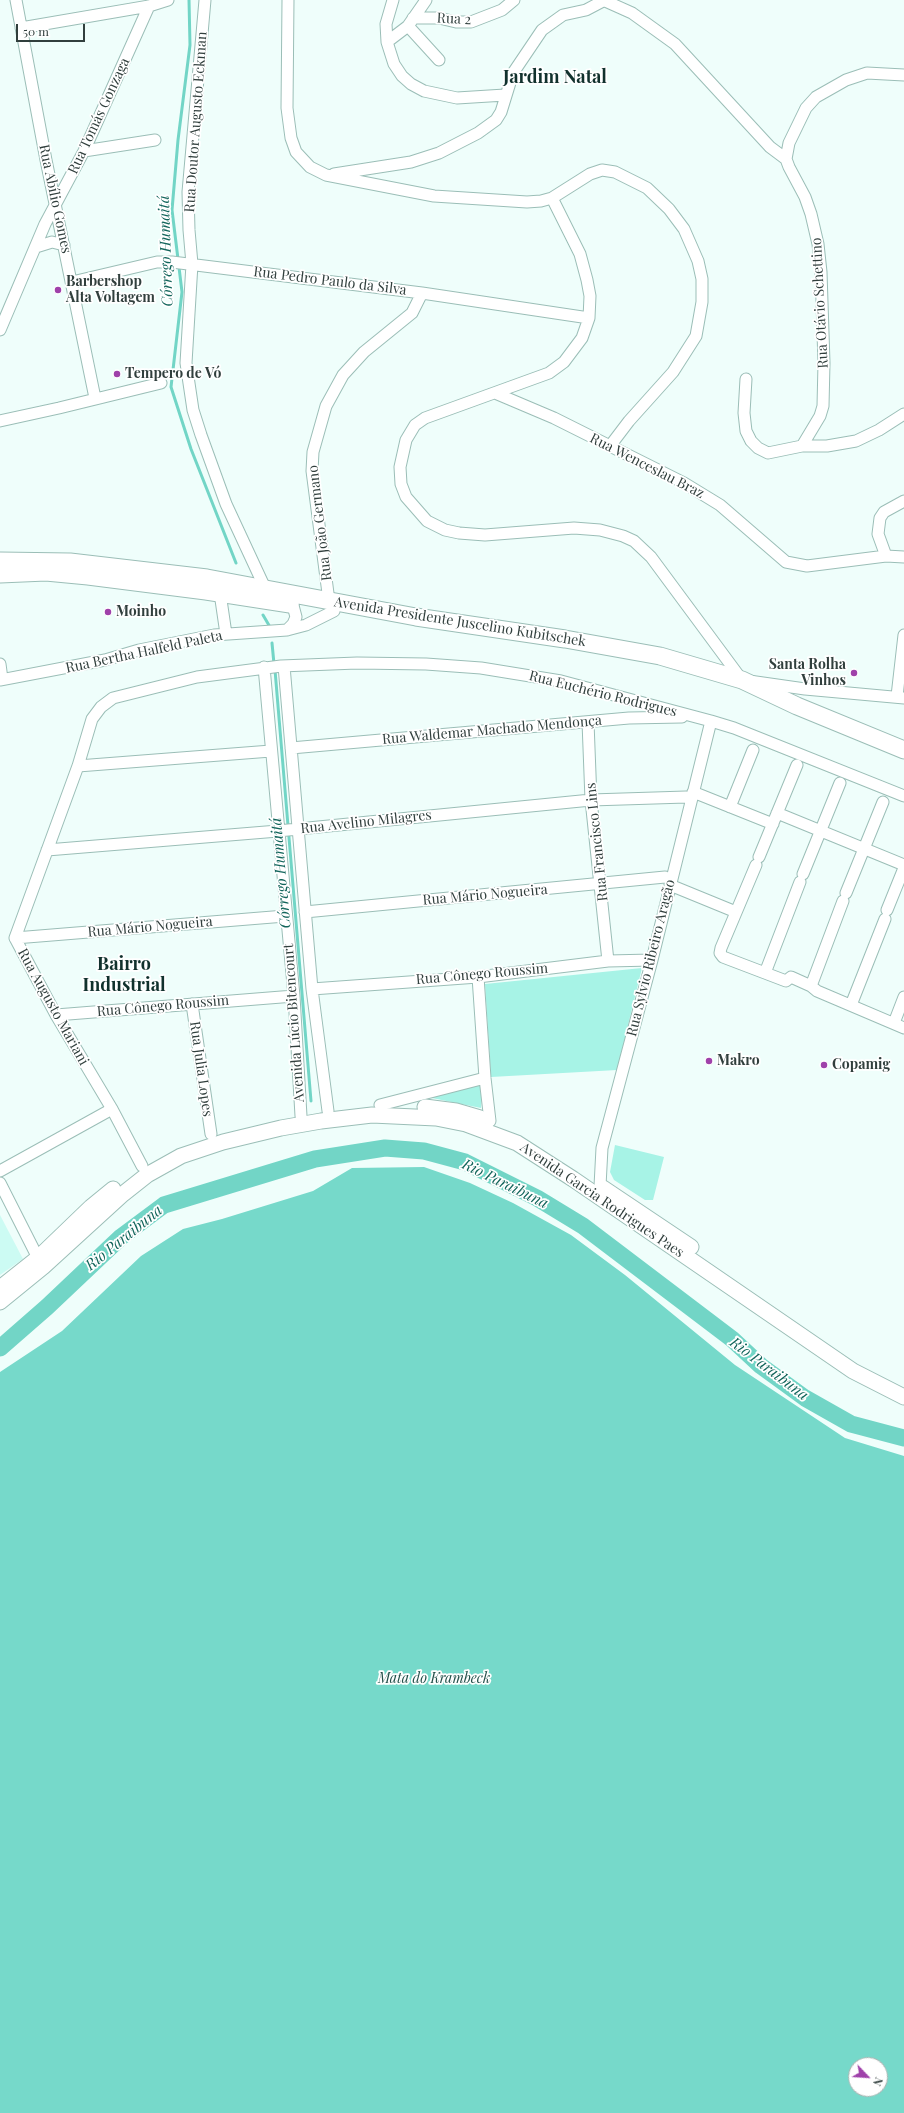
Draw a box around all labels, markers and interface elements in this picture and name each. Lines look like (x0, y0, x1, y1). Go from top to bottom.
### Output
street label: Rua 2 (436, 10, 472, 28)
scale bar (18, 16, 87, 42)
text: 50 m (23, 23, 49, 39)
street label: Rua Doutor Augusto Eckman (181, 31, 211, 213)
street label: Rua Tomás Gonzaga (65, 55, 133, 177)
district label: Jardim Natal (503, 66, 607, 88)
street label: Rua Abílio Gomes (35, 143, 75, 255)
water label: Córrego Humaitá (155, 195, 177, 307)
street label: Rua Otávio Schettino (808, 237, 832, 369)
street label: Rua Pedro Paulo da Silva (252, 263, 408, 299)
place label: Barbershop Alta Voltagem (66, 274, 155, 306)
marker: Barbershop Alta Voltagem (53, 285, 63, 295)
place label: Tempero de Vó (125, 366, 221, 382)
marker: Tempero de Vó (112, 369, 122, 379)
street label: Rua Wenceslau Braz (587, 430, 707, 502)
street label: Rua João Germano (305, 464, 335, 582)
street label: Avenida Presidente Juscelino Kubitschek (333, 594, 587, 650)
place label: Moinho (116, 604, 166, 620)
marker: Moinho (103, 607, 113, 617)
street label: Rua Bertha Halfeld Paleta (64, 627, 224, 677)
place label: Santa Rolha Vinhos (769, 657, 846, 690)
street label: Rua Euchério Rodrigues (527, 667, 679, 721)
marker: Santa Rolha Vinhos (849, 668, 859, 678)
street label: Rua Waldemar Machado Mendonça (381, 712, 603, 748)
street label: Rua Francisco Lins (582, 782, 612, 902)
street label: Rua Avelino Milagres (300, 807, 432, 837)
water label: Córrego Humaitá (267, 817, 295, 929)
street label: Rua Sylvio Ribeiro Aragão (623, 878, 679, 1038)
street label: Rua Mário Nogueira (422, 881, 548, 909)
street label: Rua Mário Nogueira (87, 913, 213, 941)
street label: Avenida Lúcio Bitencourt (280, 943, 308, 1103)
street label: Rua Augusto Mariani (14, 946, 92, 1068)
district label: Bairro Industrial (82, 953, 166, 996)
street label: Rua Cônego Roussim (415, 960, 549, 988)
street label: Rua Cônego Roussim (96, 992, 230, 1020)
street label: Rua Julia Lopes (186, 1020, 216, 1118)
place label: Makro (717, 1053, 760, 1069)
marker: Makro (704, 1056, 714, 1066)
place label: Copamig (832, 1057, 890, 1073)
marker: Copamig (819, 1060, 829, 1070)
street label: Avenida Garcia Rodrigues Paes (517, 1139, 687, 1261)
water label: Rio Paraibuna (459, 1155, 551, 1213)
water label: Rio Paraibuna (82, 1202, 166, 1274)
water label: Rio Paraibuna (726, 1334, 812, 1404)
park label: Mata do Krambeck (378, 1671, 490, 1687)
north arrow (848, 2057, 888, 2097)
text: N (870, 2075, 887, 2089)

